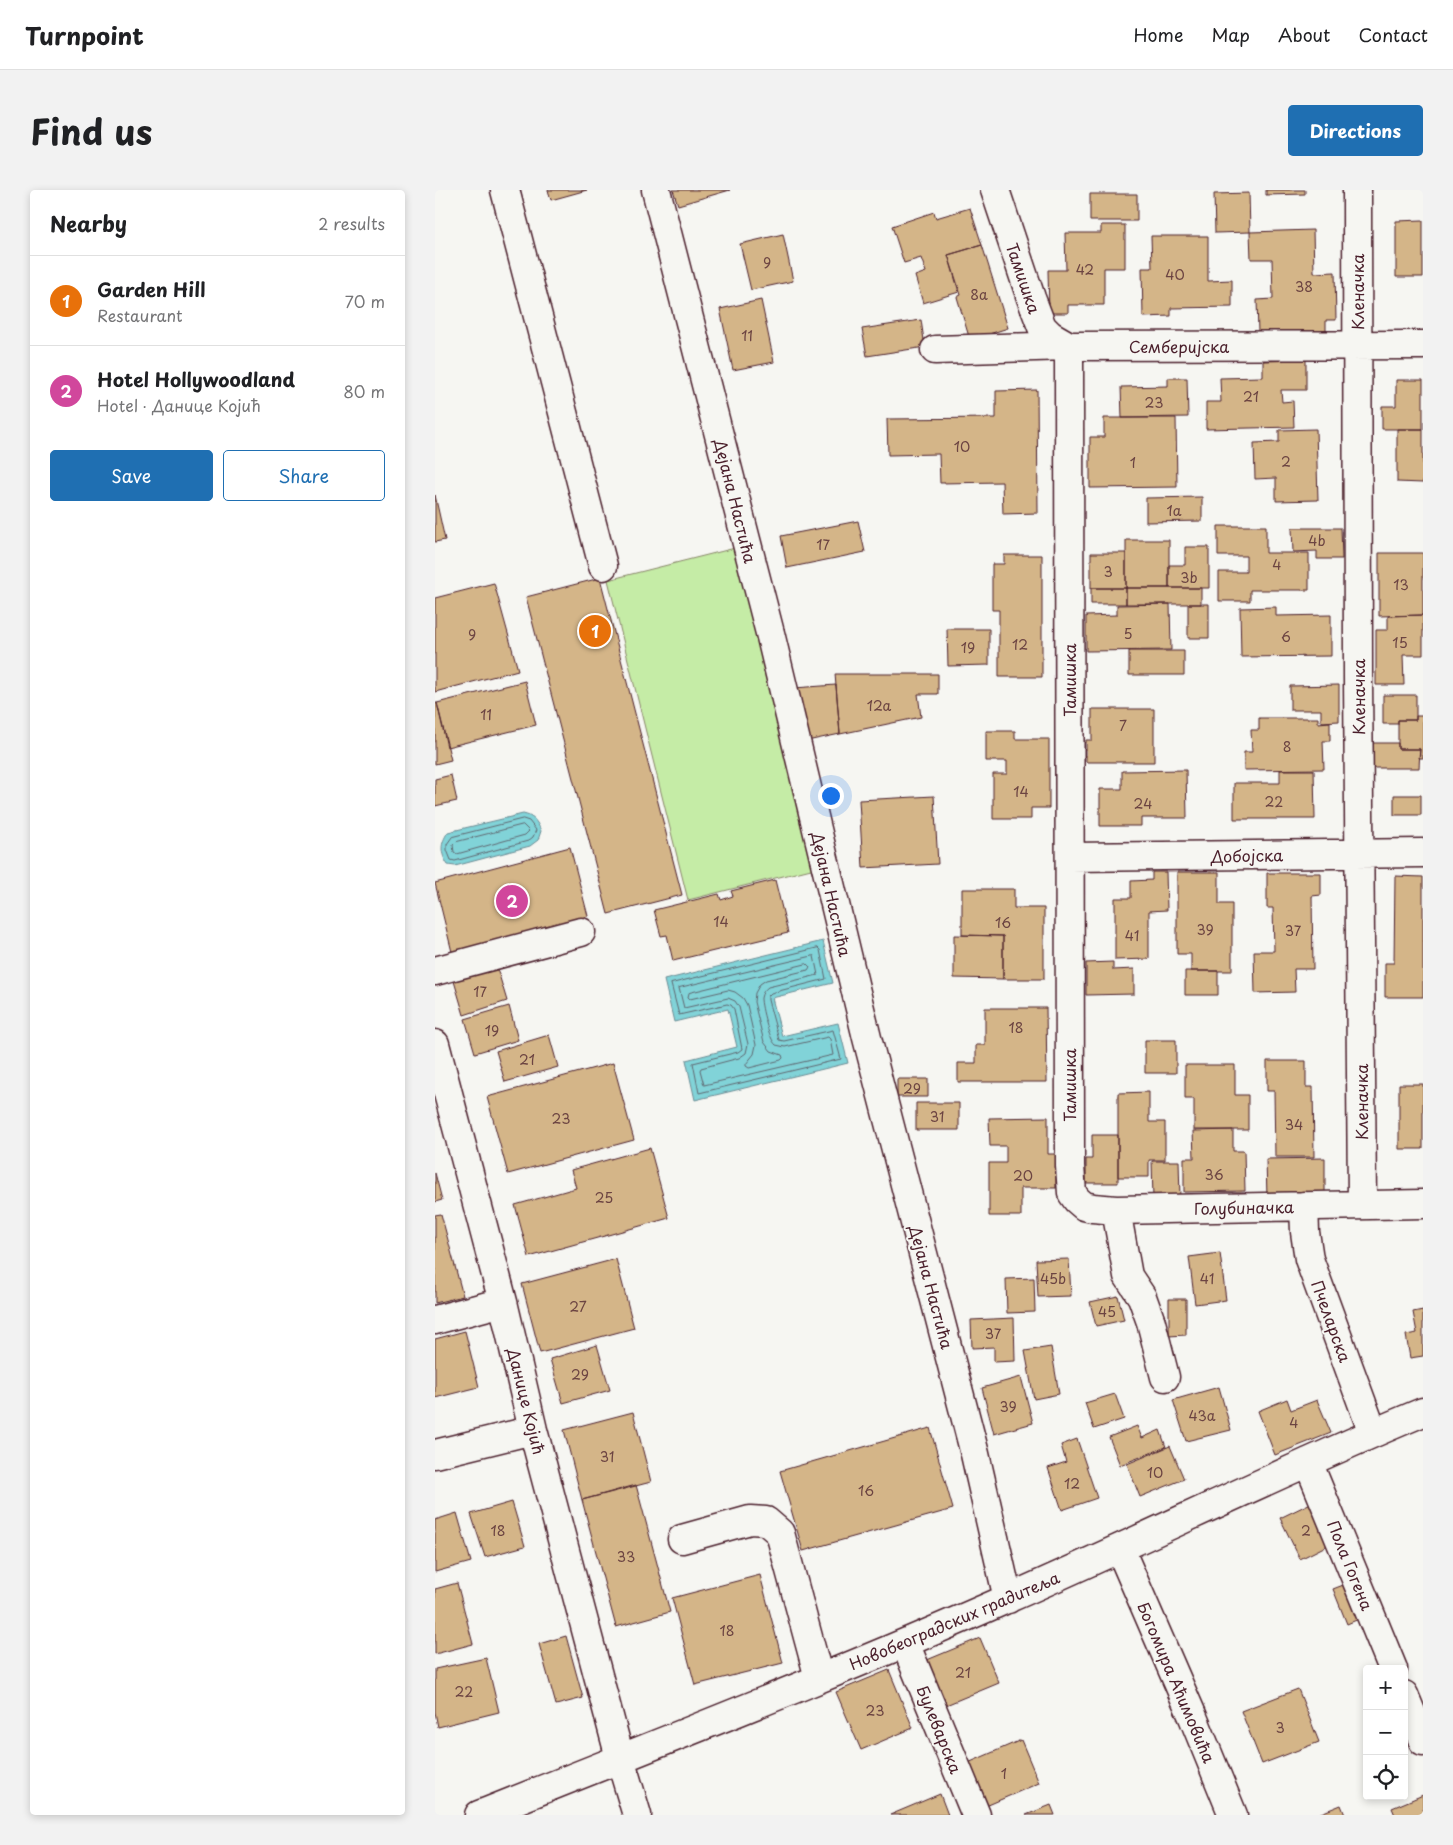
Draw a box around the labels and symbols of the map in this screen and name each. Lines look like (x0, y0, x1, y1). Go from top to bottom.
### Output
street label: Тамишка (1001, 239, 1047, 317)
house number: 9 (763, 252, 771, 273)
street label: Кленачка (1345, 254, 1369, 330)
house number: 42 (1076, 259, 1094, 280)
house number: 40 (1165, 264, 1185, 285)
house number: 38 (1295, 276, 1313, 297)
house number: 8a (970, 284, 988, 305)
house number: 11 (741, 325, 753, 346)
street label: Семберијска (1129, 334, 1229, 358)
house number: 21 (1243, 386, 1259, 407)
house number: 23 (1145, 392, 1163, 413)
street label: Дејана Настића (709, 435, 763, 566)
house number: 10 (954, 436, 970, 457)
house number: 2 (1281, 451, 1291, 472)
house number: 1 (1130, 452, 1136, 473)
house number: 1a (1167, 500, 1182, 521)
house number: 4b (1308, 530, 1326, 551)
house number: 17 (816, 534, 830, 555)
house number: 4 (1272, 554, 1282, 575)
house number: 3 (1103, 561, 1113, 582)
house number: 3b (1180, 567, 1198, 588)
house number: 13 (1393, 574, 1409, 595)
pin: 1 (579, 612, 611, 650)
house number: 5 (1123, 623, 1133, 644)
house number: 9 (468, 624, 476, 645)
house number: 6 (1281, 626, 1291, 647)
house number: 15 (1392, 632, 1408, 653)
house number: 12 (1012, 634, 1028, 655)
house number: 19 (961, 637, 975, 658)
street label: Тамишка (1057, 643, 1081, 717)
street label: Кленачка (1346, 659, 1370, 735)
house number: 12a (867, 695, 892, 716)
house number: 11 (480, 704, 492, 725)
house number: 7 (1119, 715, 1127, 736)
house number: 8 (1283, 736, 1291, 757)
house number: 14 (1013, 781, 1029, 802)
your location (818, 783, 844, 809)
house number: 22 (1265, 791, 1283, 812)
house number: 24 (1134, 793, 1152, 814)
street label: Дејана Настића (806, 828, 858, 959)
street label: Добојска (1210, 842, 1283, 868)
pin: 2 (496, 882, 528, 920)
house number: 14 (713, 911, 729, 932)
house number: 16 (995, 912, 1011, 933)
house number: 39 (1196, 919, 1214, 940)
house number: 37 (1285, 920, 1302, 941)
house number: 41 (1125, 925, 1139, 946)
house number: 17 (473, 981, 487, 1002)
house number: 18 (1008, 1017, 1024, 1038)
house number: 19 (485, 1020, 499, 1041)
street label: Тамишка (1057, 1048, 1081, 1122)
house number: 21 (519, 1049, 535, 1070)
street label: Кленачка (1349, 1064, 1373, 1140)
house number: 29 (903, 1078, 921, 1099)
house number: 31 (930, 1106, 944, 1127)
house number: 23 (552, 1108, 570, 1129)
house number: 34 (1285, 1114, 1303, 1135)
house number: 36 (1204, 1164, 1224, 1185)
house number: 20 (1013, 1165, 1033, 1186)
house number: 25 (595, 1187, 613, 1208)
street label: Голубиначка (1194, 1194, 1294, 1220)
street label: Дејана Настића (904, 1222, 960, 1351)
house number: 45b (1040, 1268, 1066, 1289)
house number: 41 (1200, 1268, 1214, 1289)
street label: Пчеларска (1306, 1277, 1358, 1365)
house number: 27 (569, 1296, 587, 1317)
house number: 45 (1098, 1301, 1116, 1322)
house number: 37 (985, 1323, 1002, 1344)
street label: Данице Којић (502, 1345, 552, 1456)
house number: 29 (571, 1364, 589, 1385)
house number: 39 (999, 1396, 1017, 1417)
house number: 43a (1189, 1405, 1216, 1426)
house number: 4 (1289, 1412, 1299, 1433)
house number: 31 (600, 1446, 614, 1467)
house number: 10 (1147, 1462, 1163, 1483)
house number: 12 (1064, 1473, 1080, 1494)
house number: 16 (858, 1480, 874, 1501)
street label: Пола Гогена (1322, 1516, 1380, 1614)
house number: 18 (490, 1520, 506, 1541)
house number: 2 (1301, 1520, 1311, 1541)
house number: 33 (617, 1546, 635, 1567)
street label: Новобеоградских градитеља (845, 1565, 1063, 1675)
street label: Богомира Аћимовића (1132, 1598, 1222, 1766)
house number: 18 (719, 1620, 735, 1641)
house number: 21 (955, 1662, 971, 1683)
house number: 22 (455, 1681, 473, 1702)
street label: Булеварска (911, 1681, 969, 1777)
house number: 23 (866, 1700, 884, 1721)
house number: 3 (1275, 1717, 1285, 1738)
house number: 1 (1001, 1763, 1007, 1784)

